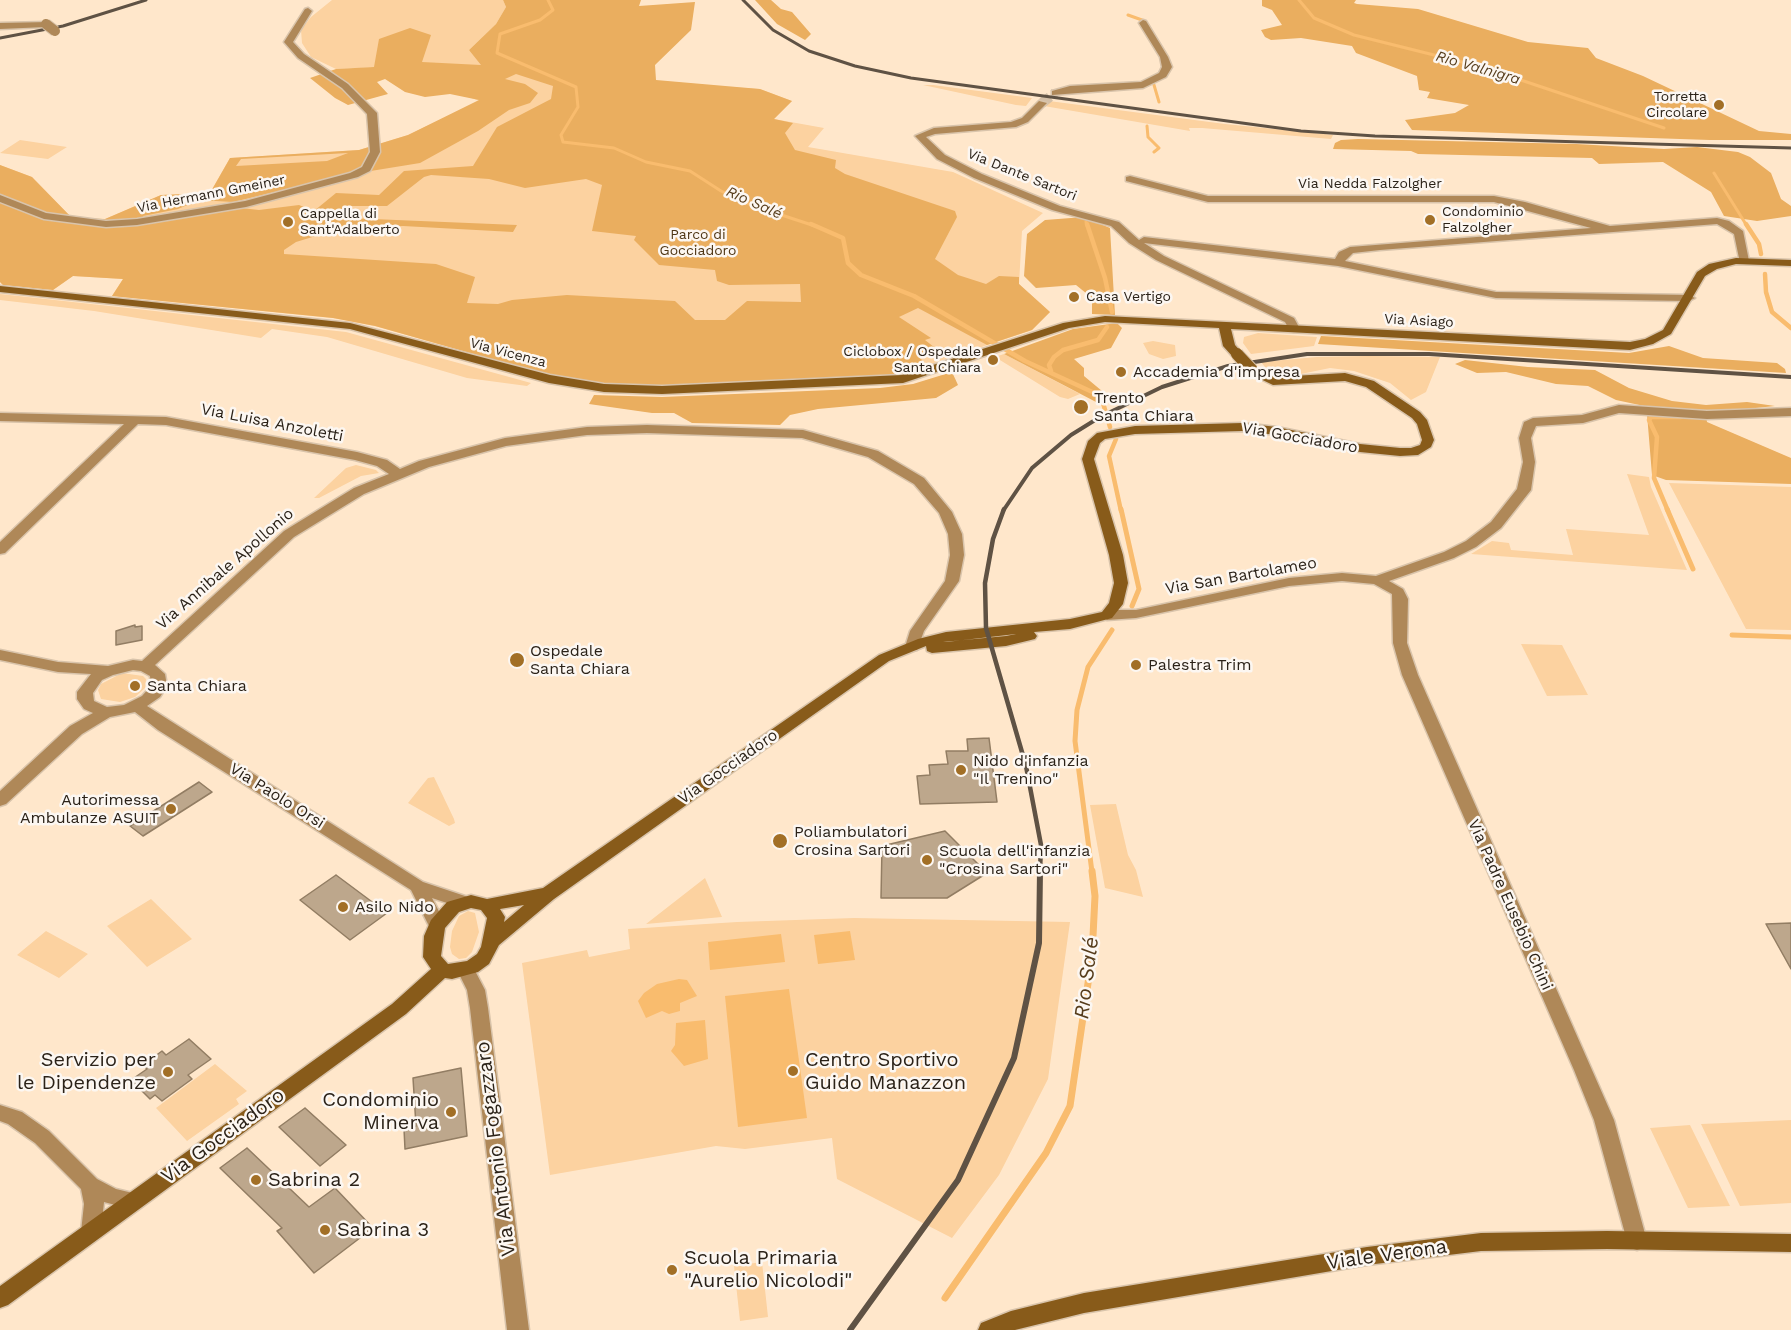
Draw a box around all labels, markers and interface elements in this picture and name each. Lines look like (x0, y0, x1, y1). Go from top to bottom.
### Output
water label: Rio Valnigra (1434, 47, 1522, 89)
place label: Torretta Circolare (1646, 89, 1707, 122)
marker: Torretta Circolare (1712, 98, 1726, 112)
street label: Via Dante Sartori (965, 145, 1079, 205)
street label: Via Hermann Gmeiner (136, 171, 286, 217)
street label: Via Nedda Falzolgher (1298, 176, 1442, 192)
water label: Rio Salé (723, 183, 785, 223)
place label: Condominio Falzolgher (1442, 204, 1524, 237)
place label: Cappella di Sant'Adalberto (300, 206, 400, 238)
marker: Condominio Falzolgher (1423, 213, 1437, 227)
marker: Cappella di Sant'Adalberto (281, 215, 295, 229)
park label: Parco di Gocciadoro (660, 227, 736, 260)
place label: Casa Vertigo (1086, 289, 1171, 305)
marker: Casa Vertigo (1067, 290, 1081, 304)
street label: Via Asiago (1384, 311, 1454, 331)
street label: Via Vicenza (468, 335, 548, 371)
place label: Ciclobox / Ospedale Santa Chiara (843, 344, 981, 376)
marker: Ciclobox / Ospedale Santa Chiara (986, 353, 1000, 367)
place label: Accademia d'impresa (1133, 362, 1300, 382)
marker: Accademia d'impresa (1114, 365, 1128, 379)
place label: Trento Santa Chiara (1094, 388, 1194, 426)
marker: Trento Santa Chiara (1072, 398, 1090, 416)
street label: Via Luisa Anzoletti (199, 400, 345, 446)
street label: Via Gocciadoro (1241, 418, 1359, 458)
street label: Via Annibale Apollonio (152, 504, 298, 634)
street label: Via San Bartolameo (1164, 553, 1318, 599)
place label: Ospedale Santa Chiara (530, 641, 630, 679)
marker: Ospedale Santa Chiara (508, 651, 526, 669)
place label: Palestra Trim (1148, 655, 1251, 675)
marker: Palestra Trim (1129, 658, 1143, 672)
place label: Santa Chiara (147, 676, 247, 696)
marker: Santa Chiara (128, 679, 142, 693)
street label: Via Gocciadoro (675, 726, 781, 808)
place label: Nido d'infanzia "Il Trenino" (973, 751, 1089, 789)
street label: Via Paolo Orsi (226, 759, 328, 833)
marker: Nido d'infanzia "Il Trenino" (954, 763, 968, 777)
place label: Autorimessa Ambulanze ASUIT (20, 790, 159, 828)
marker: Autorimessa Ambulanze ASUIT (164, 802, 178, 816)
street label: Via Padre Eusebio Chini (1464, 817, 1556, 993)
place label: Poliambulatori Crosina Sartori (794, 822, 910, 860)
marker: Poliambulatori Crosina Sartori (771, 832, 789, 850)
place label: Scuola dell'infanzia "Crosina Sartori" (939, 841, 1090, 879)
marker: Scuola dell'infanzia "Crosina Sartori" (920, 853, 934, 867)
place label: Asilo Nido (355, 897, 434, 917)
marker: Asilo Nido (336, 900, 350, 914)
water label: Rio Salé (1069, 935, 1105, 1021)
street label: Via Antonio Fogazzaro (471, 1040, 521, 1258)
place label: Servizio per le Dipendenze (17, 1048, 156, 1095)
place label: Centro Sportivo Guido Manazzon (805, 1048, 966, 1095)
marker: Centro Sportivo Guido Manazzon (786, 1064, 800, 1078)
marker: Servizio per le Dipendenze (161, 1065, 175, 1079)
street label: Via Gocciadoro (157, 1083, 289, 1189)
place label: Condominio Minerva (322, 1088, 439, 1135)
marker: Condominio Minerva (444, 1105, 458, 1119)
place label: Sabrina 2 (268, 1168, 360, 1192)
marker: Sabrina 2 (249, 1173, 263, 1187)
place label: Sabrina 3 (337, 1218, 429, 1242)
marker: Sabrina 3 (318, 1223, 332, 1237)
street label: Viale Verona (1325, 1235, 1449, 1275)
place label: Scuola Primaria "Aurelio Nicolodi" (684, 1246, 852, 1293)
marker: Scuola Primaria "Aurelio Nicolodi" (665, 1263, 679, 1277)

